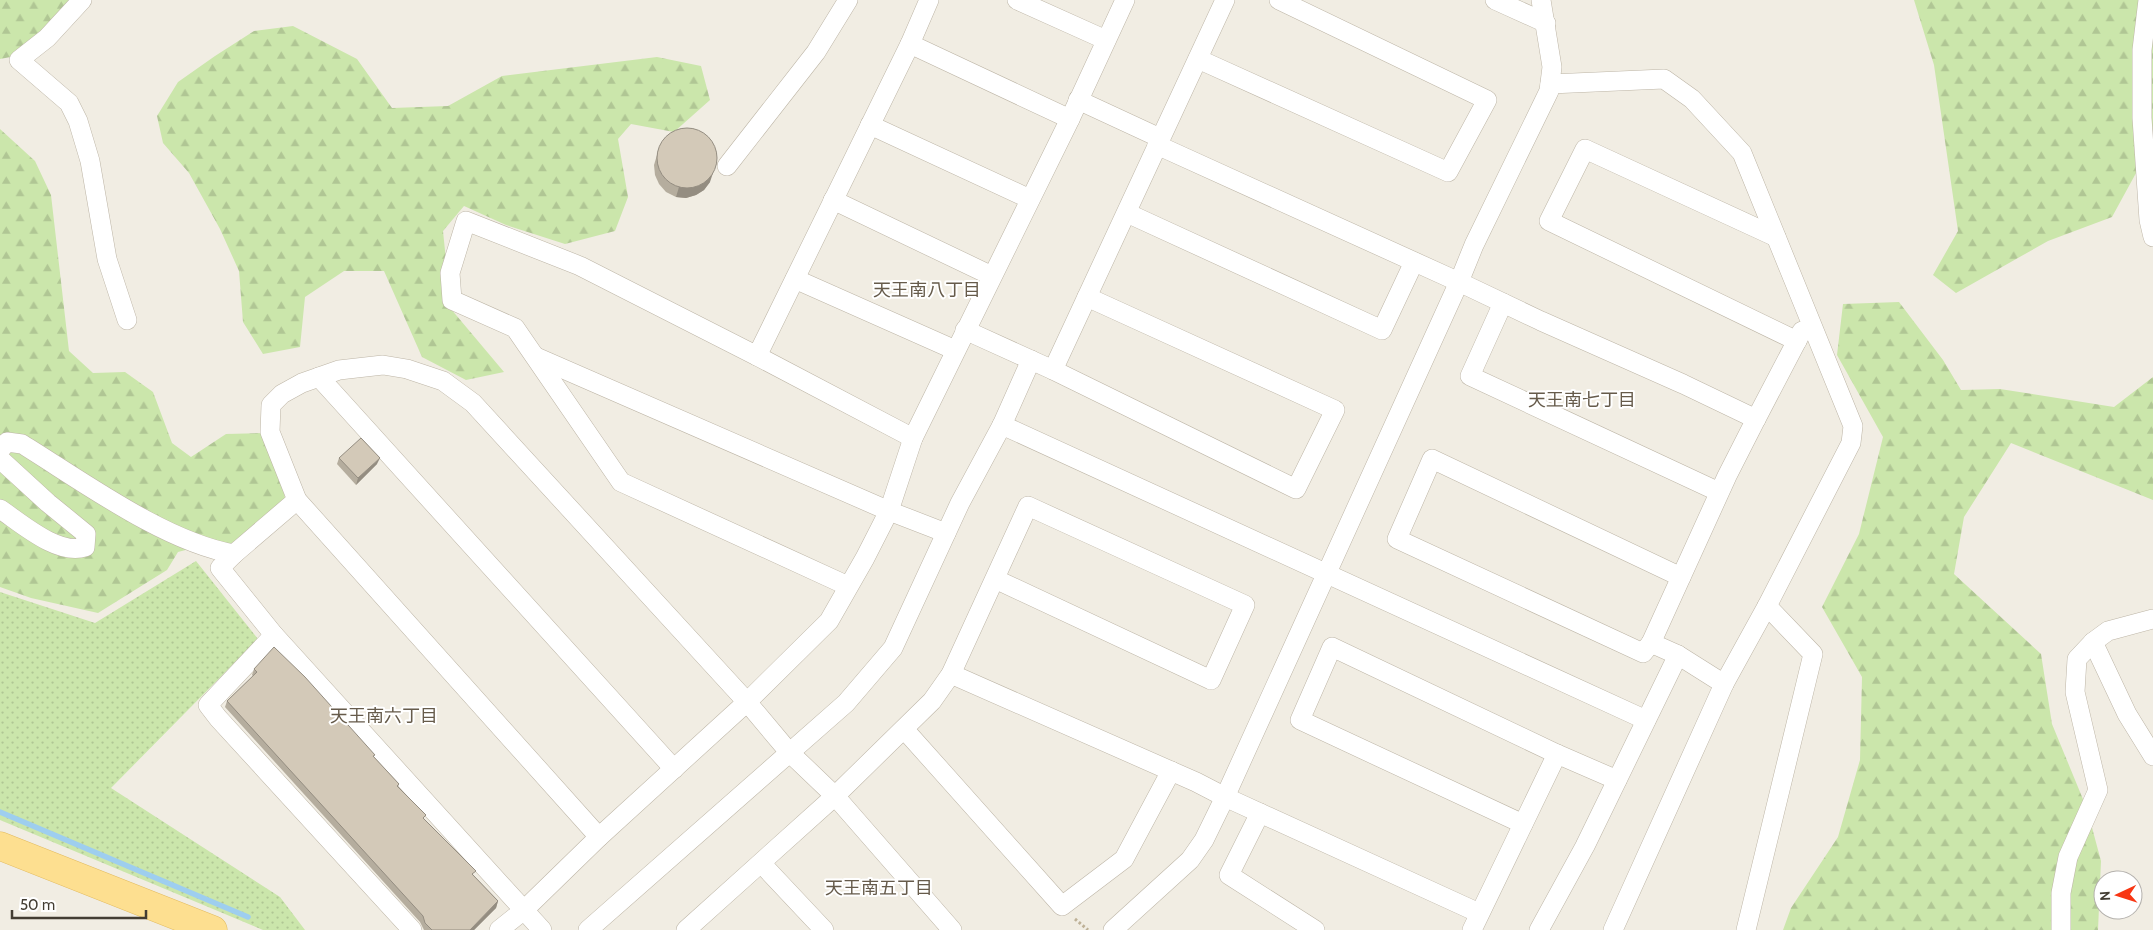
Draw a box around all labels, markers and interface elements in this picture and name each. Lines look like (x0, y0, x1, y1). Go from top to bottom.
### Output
district label: 天王南八丁目 (873, 279, 981, 301)
district label: 天王南七丁目 (1528, 389, 1636, 411)
district label: 天王南六丁目 (330, 705, 438, 727)
north arrow (2093, 870, 2143, 920)
district label: 天王南五丁目 (825, 877, 933, 899)
scale bar (12, 888, 146, 920)
text: N (2096, 890, 2114, 901)
text: 50 m (20, 896, 55, 914)

